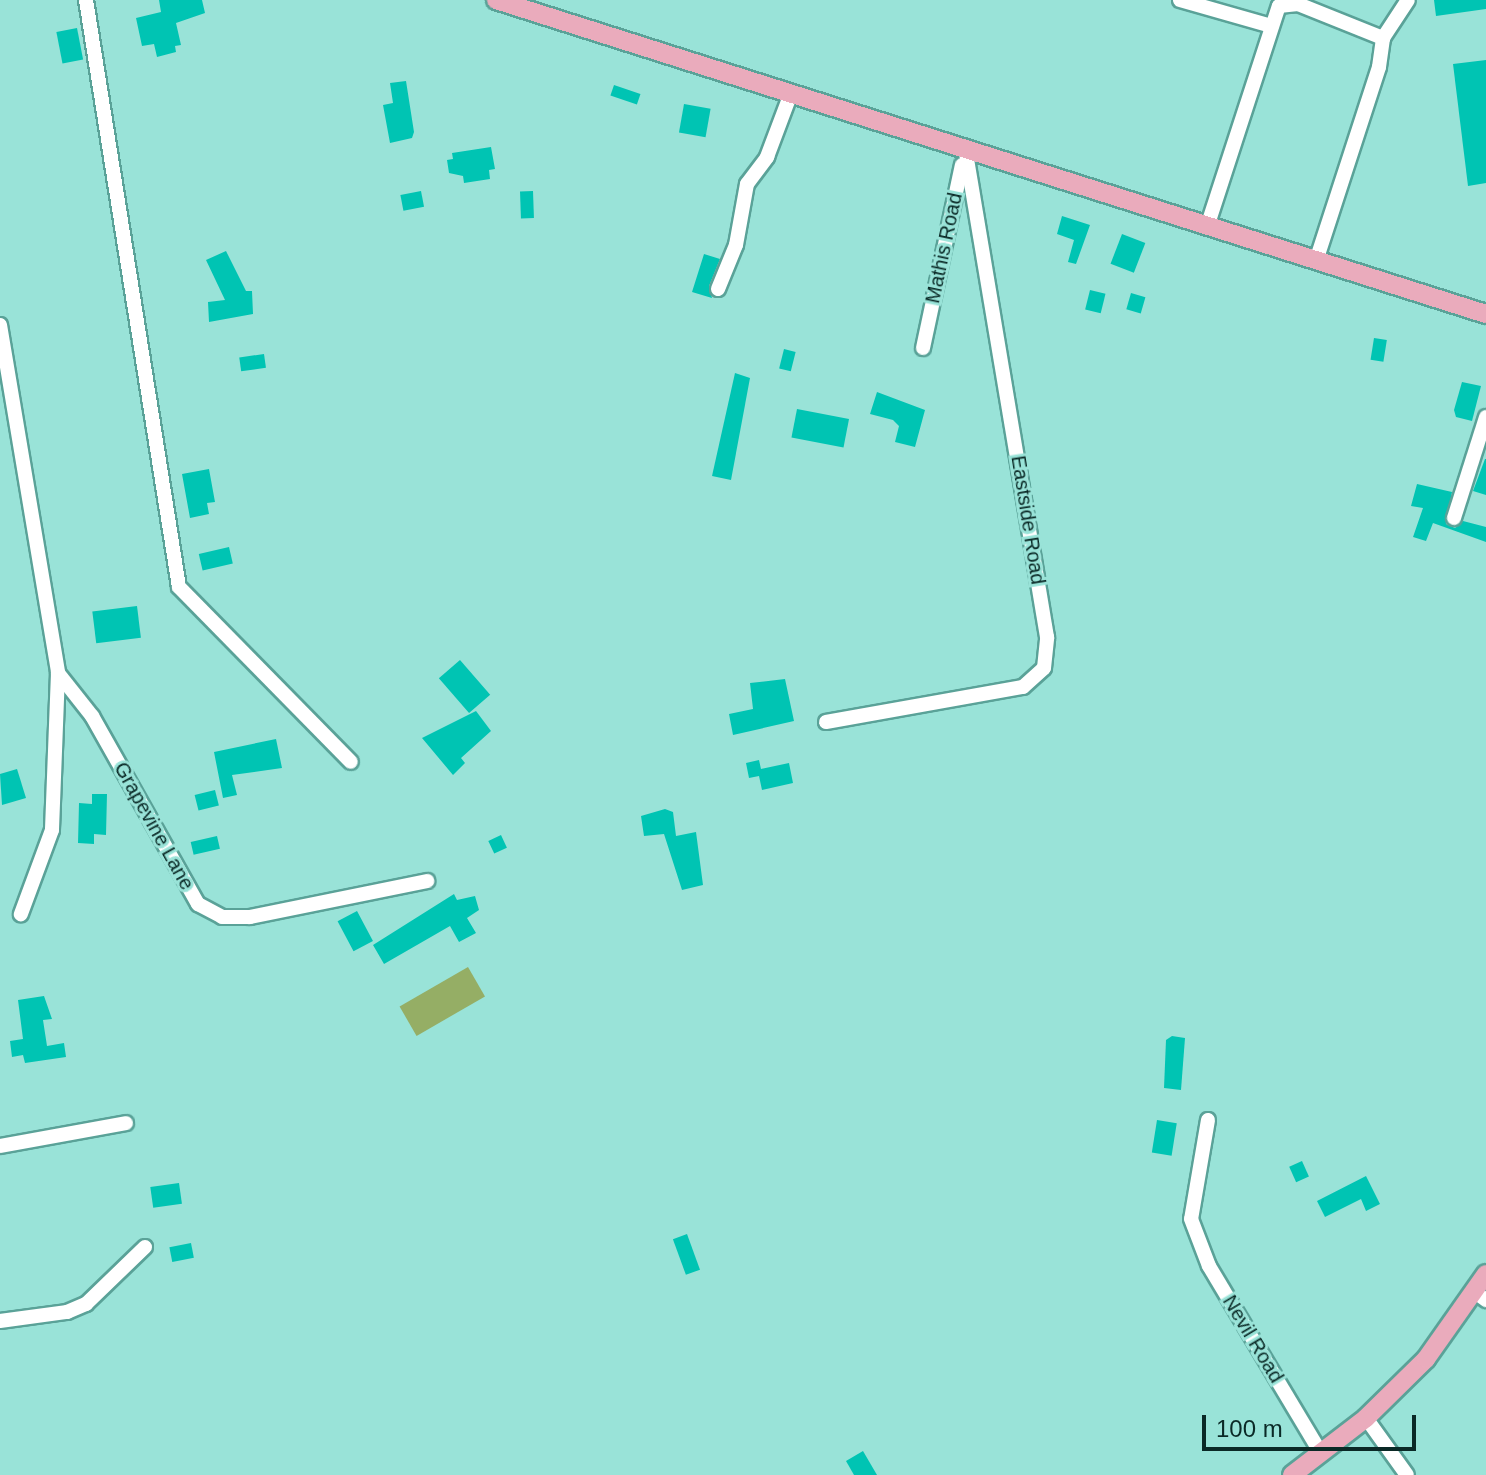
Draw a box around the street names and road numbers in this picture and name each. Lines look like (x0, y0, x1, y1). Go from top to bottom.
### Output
street label: Mathis Road (921, 191, 967, 305)
street label: Eastside Road (1006, 454, 1050, 586)
street label: Grapevine Lane (109, 758, 199, 894)
street label: Nevil Road (1218, 1291, 1288, 1387)

